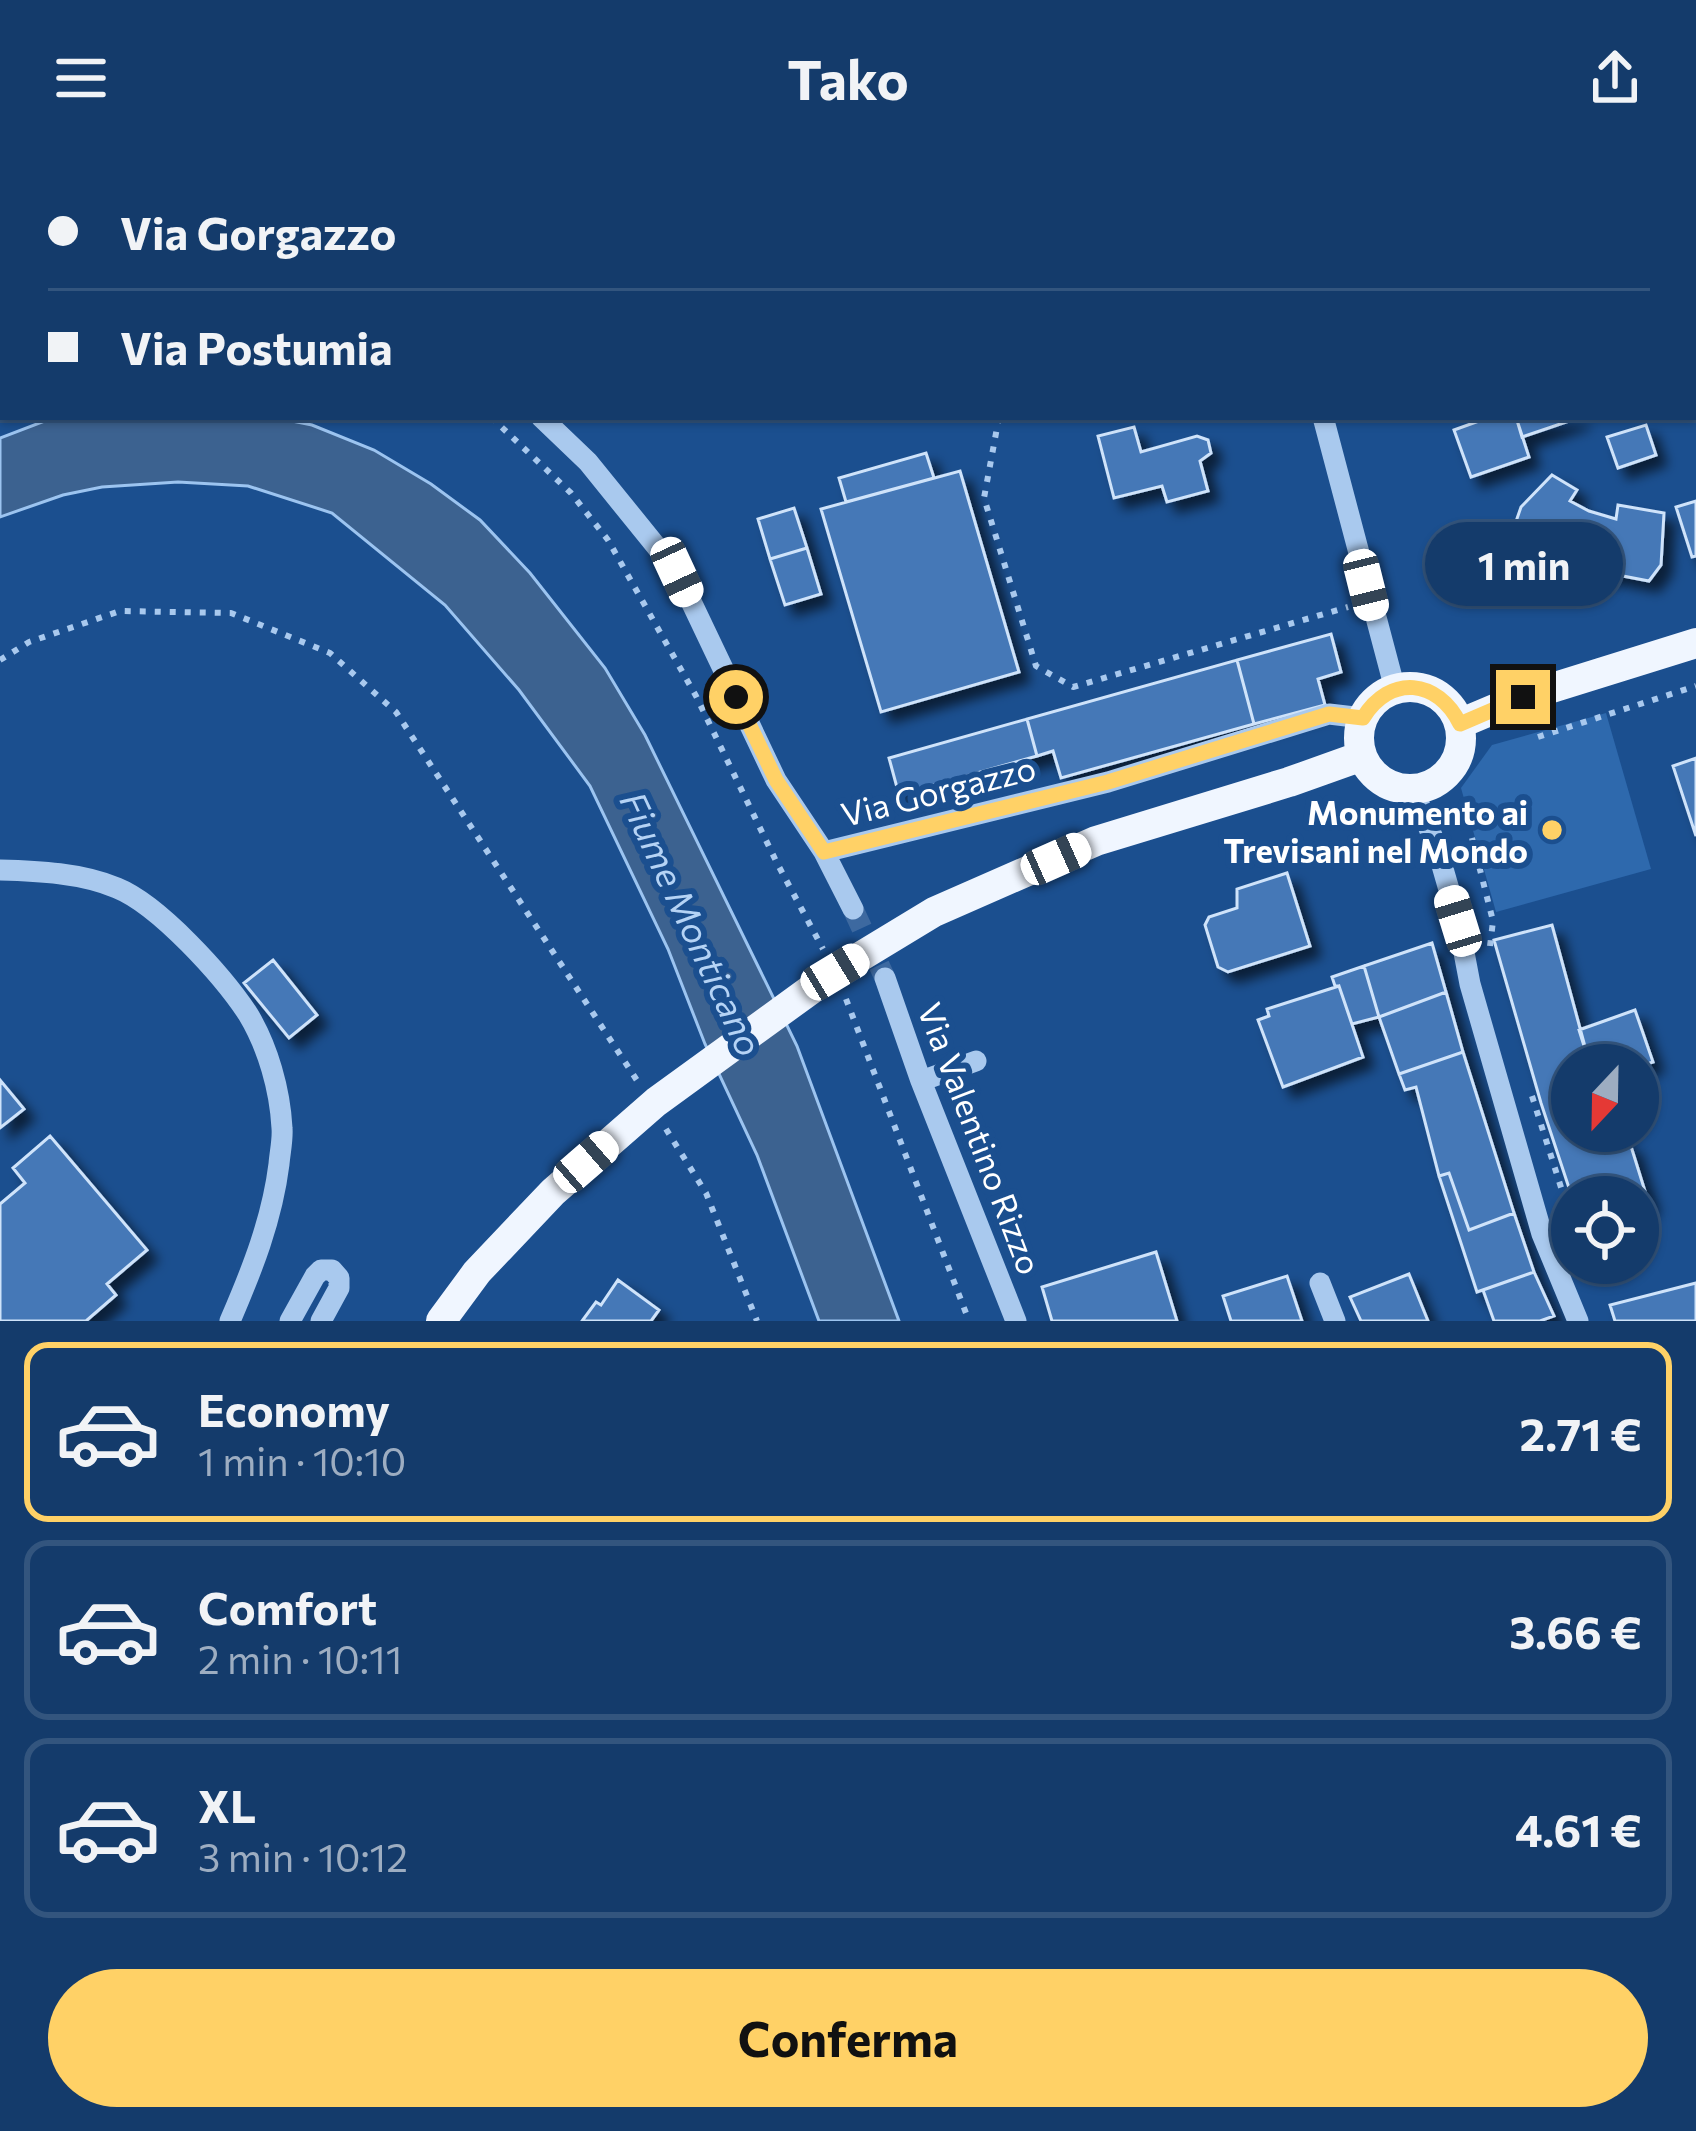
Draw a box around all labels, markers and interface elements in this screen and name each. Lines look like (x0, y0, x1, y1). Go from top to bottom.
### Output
icon: menu (48, 45, 114, 111)
text: Tako (787, 45, 909, 111)
icon: share (1582, 45, 1648, 111)
text: Via Gorgazzo (120, 204, 396, 259)
text: Via Postumia (120, 319, 393, 374)
callout: 1 min (1424, 523, 1622, 607)
car (645, 532, 709, 612)
text: 1 min (1478, 540, 1570, 588)
car (1340, 546, 1392, 624)
route start (709, 670, 763, 724)
route end (1496, 670, 1550, 724)
street label: Via Gorgazzo (836, 746, 1040, 834)
water label: Fiume Monticano (613, 784, 773, 1062)
place label: Monumento ai Trevisani nel Mondo (1223, 791, 1528, 870)
marker: Monumento ai Trevisani nel Mondo (1539, 817, 1565, 843)
car (1016, 828, 1096, 890)
car (1430, 881, 1486, 961)
car (795, 938, 875, 1006)
street label: Via Valentino Rizzo (910, 996, 1052, 1280)
north arrow (1551, 1044, 1659, 1152)
map controls (1551, 1044, 1659, 1284)
car (547, 1125, 625, 1199)
button: locate (1551, 1176, 1659, 1284)
icon: car (54, 1378, 162, 1486)
text: Economy (198, 1381, 390, 1436)
text: 2.71 € (1520, 1405, 1642, 1460)
text: 1 min · 10:10 (198, 1436, 406, 1484)
icon: car (54, 1576, 162, 1684)
text: Comfort (198, 1579, 377, 1634)
text: 3.66 € (1509, 1603, 1642, 1658)
text: 2 min · 10:11 (198, 1634, 402, 1682)
icon: car (54, 1774, 162, 1882)
text: XL (198, 1777, 256, 1832)
text: 4.61 € (1515, 1801, 1642, 1856)
text: 3 min · 10:12 (198, 1832, 408, 1880)
button: Conferma (48, 1969, 1648, 2107)

